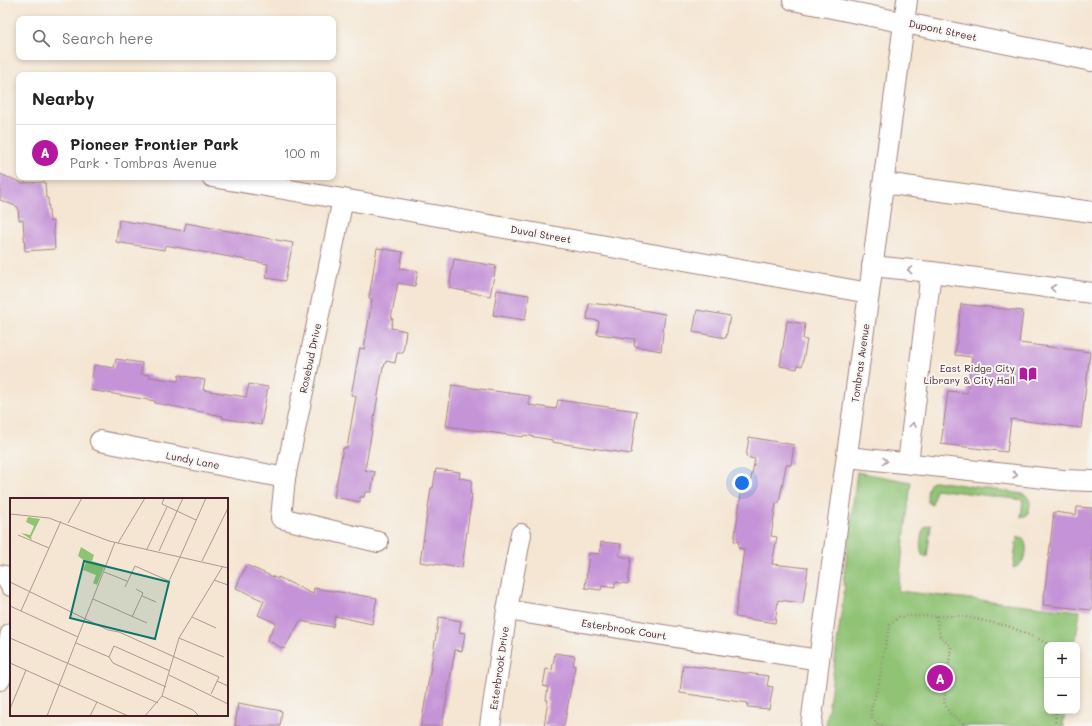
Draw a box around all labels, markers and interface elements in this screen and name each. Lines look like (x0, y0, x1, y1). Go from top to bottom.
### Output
search box (16, 16, 336, 60)
street label: Dupont Street (908, 16, 978, 44)
icon: search (30, 27, 52, 49)
text: Search here (62, 28, 153, 48)
text: Nearby (32, 87, 94, 109)
text: Pioneer Frontier Park (70, 134, 239, 154)
text: A (40, 144, 50, 161)
text: 100 m (284, 144, 320, 161)
text: Park · Tombras Avenue (70, 154, 217, 171)
street label: Duval Street (510, 222, 572, 246)
one-way arrow (907, 266, 913, 275)
one-way arrow (1050, 284, 1056, 293)
street label: Rosebud Drive (296, 322, 324, 394)
street label: Tombras Avenue (848, 323, 872, 403)
place label: East Ridge City Library & City Hall (924, 361, 1015, 387)
library icon: East Ridge City Library & City Hall (1018, 364, 1038, 384)
one-way arrow (908, 422, 917, 428)
street label: Lundy Lane (165, 448, 221, 472)
one-way arrow (882, 456, 889, 465)
one-way arrow (1012, 470, 1018, 479)
your location (732, 473, 752, 493)
inset map (10, 498, 228, 716)
street label: Esterbrook Court (580, 615, 668, 643)
street label: Esterbrook Drive (486, 625, 512, 711)
map controls (1044, 642, 1080, 714)
button: + (1044, 642, 1080, 678)
pin: A (927, 663, 953, 693)
button: − (1044, 678, 1080, 714)

